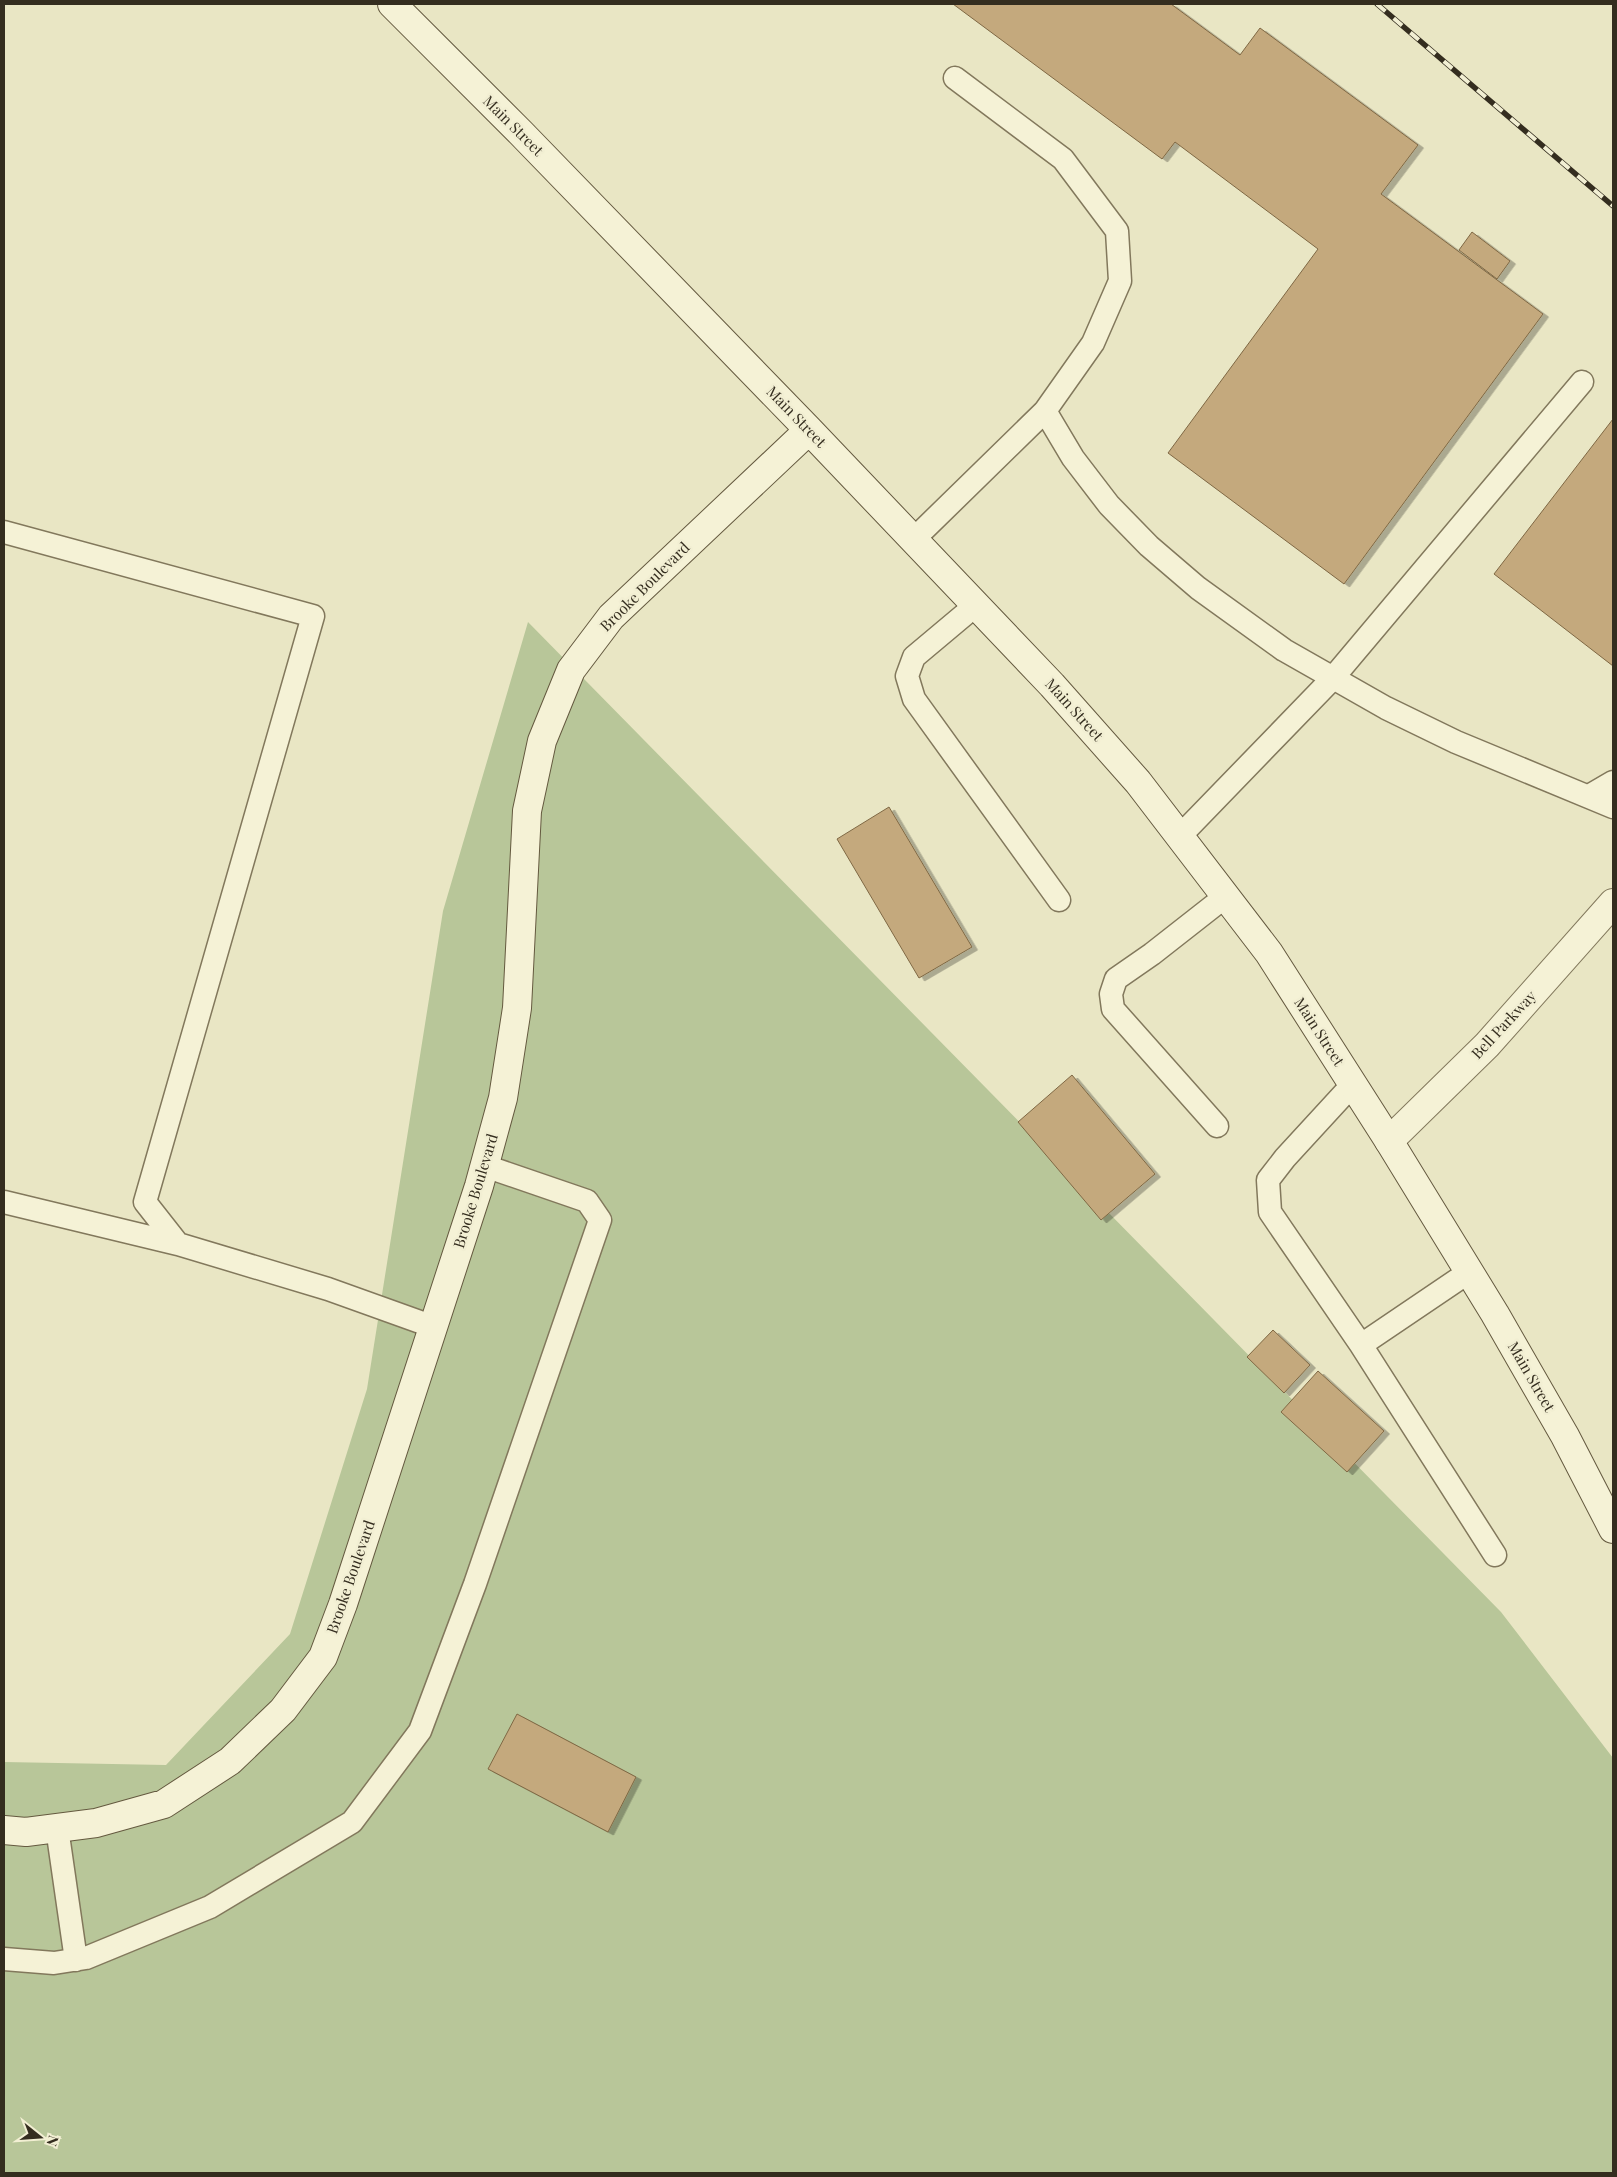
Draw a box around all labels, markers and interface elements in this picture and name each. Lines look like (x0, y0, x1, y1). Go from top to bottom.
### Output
street label: Main Street (479, 91, 549, 160)
street label: Main Street (762, 381, 831, 452)
street label: Brooke Boulevard (595, 537, 694, 635)
street label: Main Street (1041, 674, 1109, 745)
street label: Bell Parkway (1466, 986, 1540, 1063)
street label: Main Street (1290, 993, 1350, 1070)
street label: Brooke Boulevard (448, 1131, 502, 1250)
street label: Main Street (1504, 1338, 1560, 1416)
street label: Brooke Boulevard (321, 1517, 379, 1636)
north arrow (15, 2112, 65, 2162)
text: N (42, 2133, 63, 2149)

